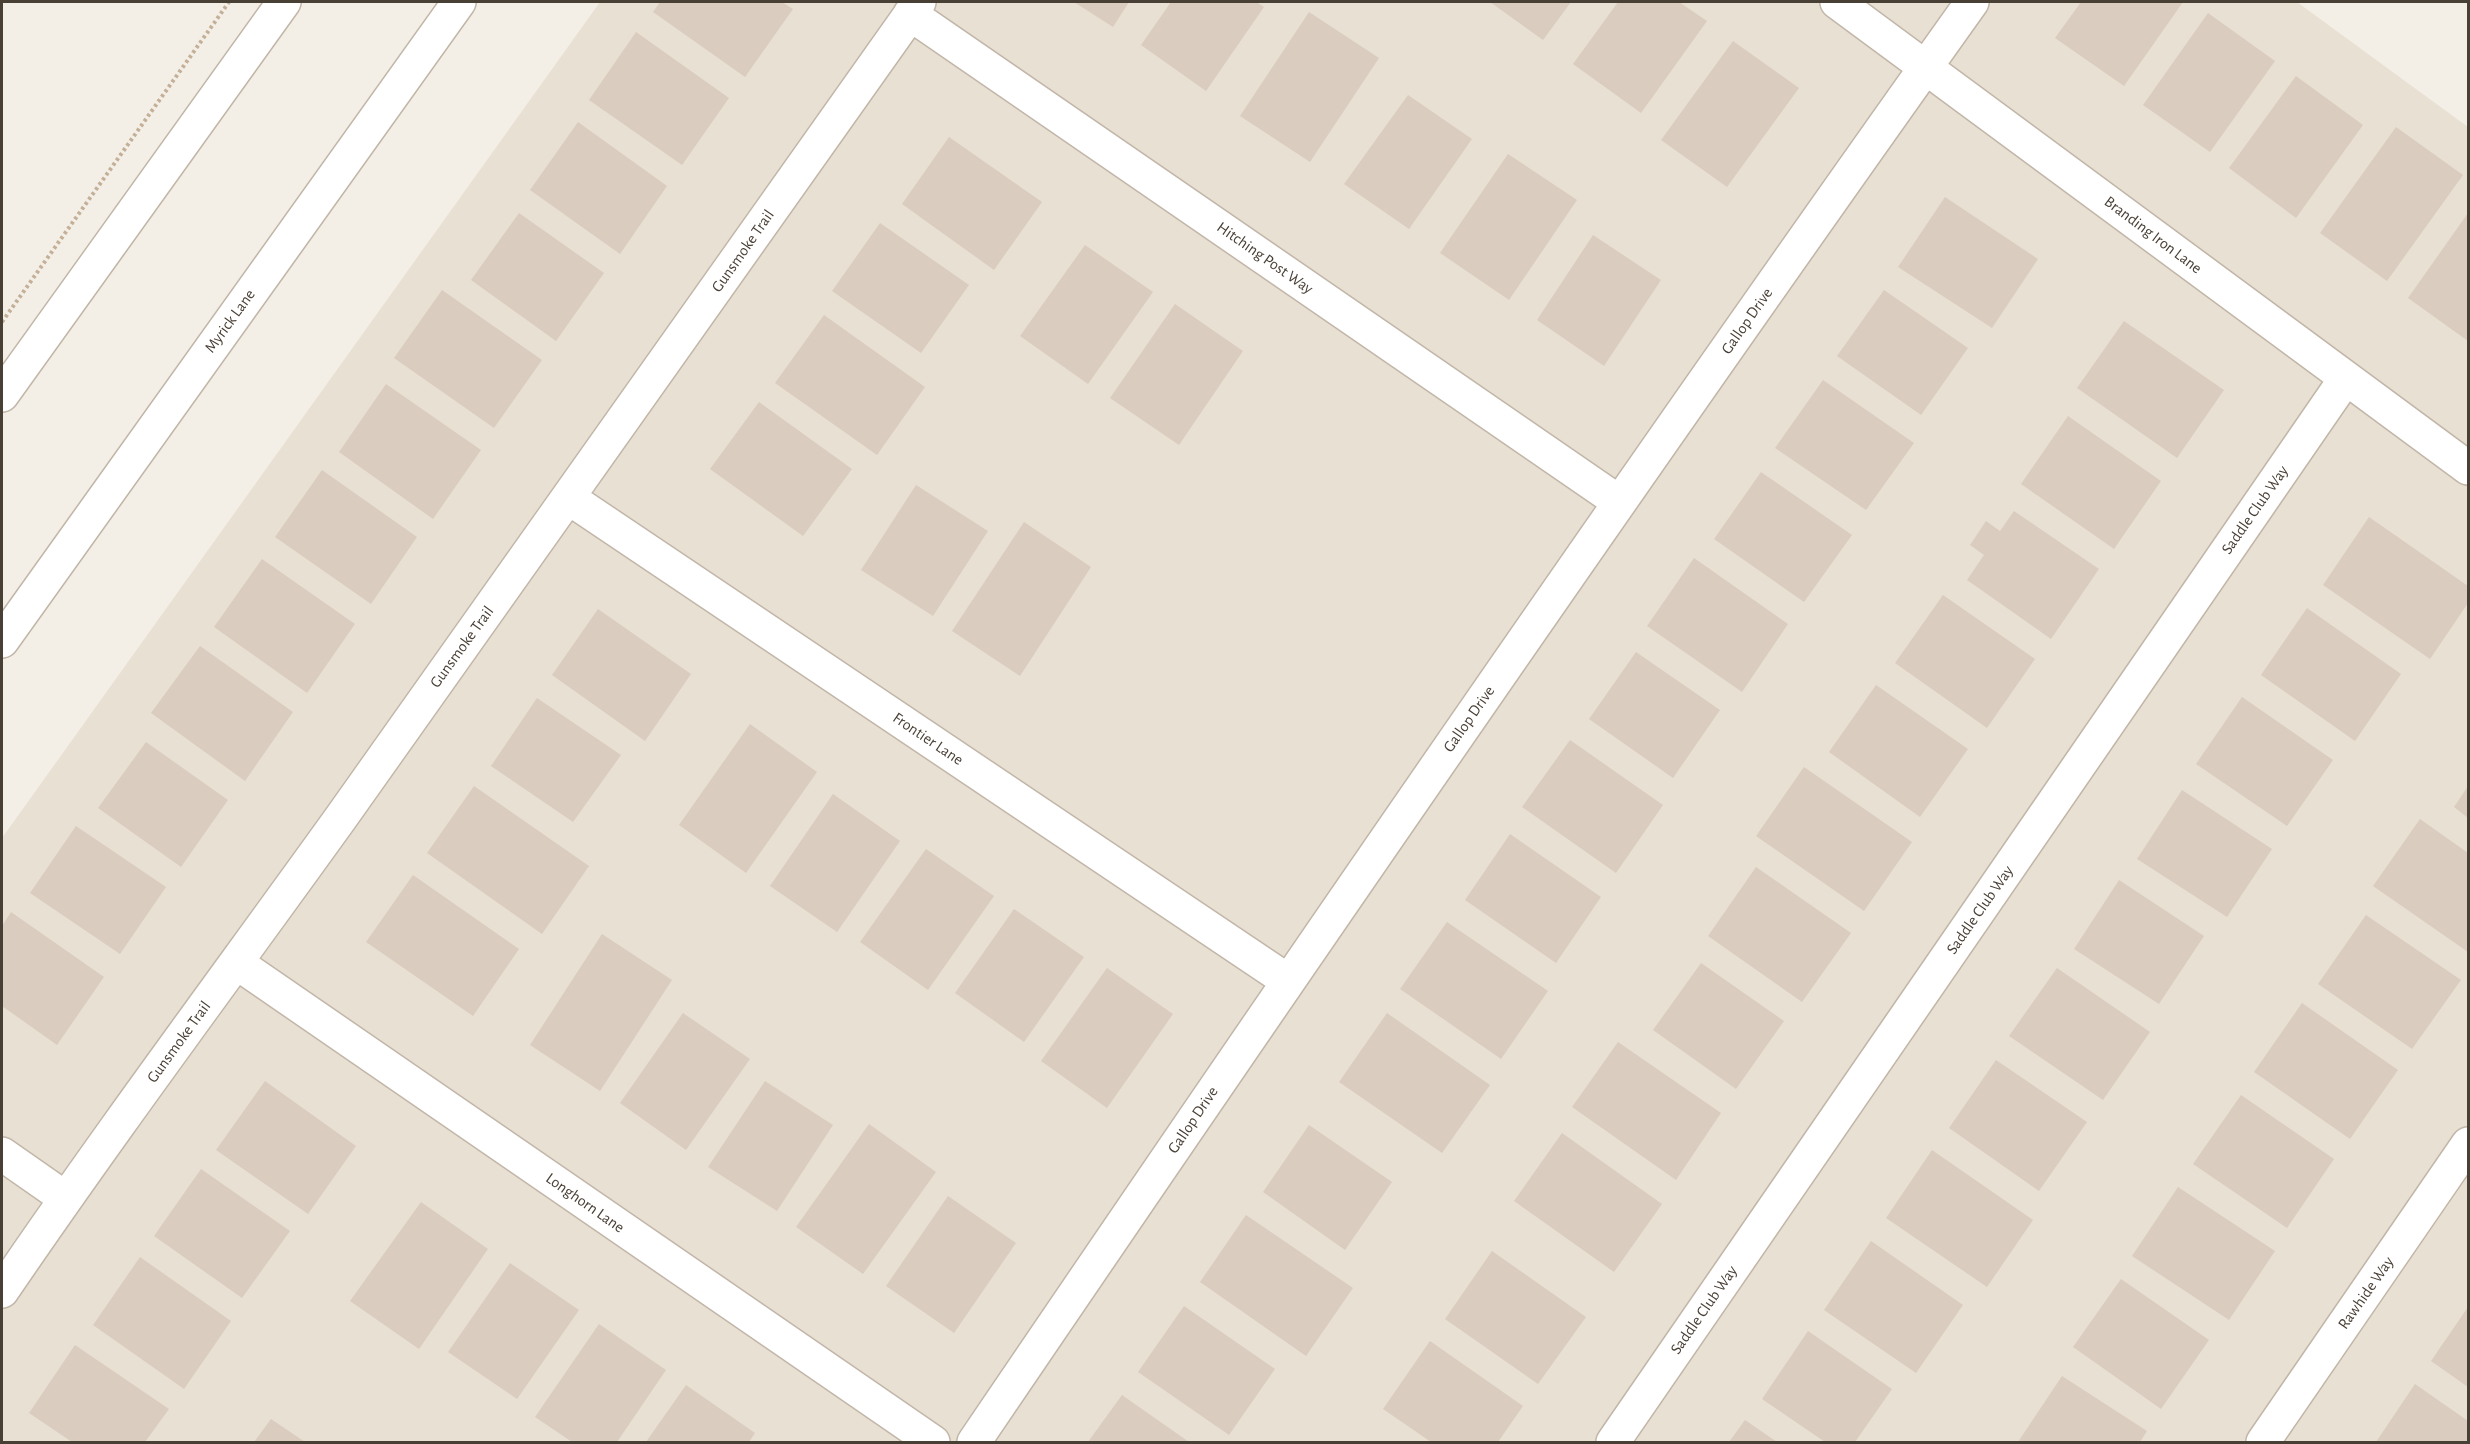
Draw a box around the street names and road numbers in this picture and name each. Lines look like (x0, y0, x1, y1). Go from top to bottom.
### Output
street label: Branding Iron Lane (2100, 192, 2206, 278)
street label: Gunsmoke Trail (708, 206, 778, 296)
street label: Hitching Post Way (1213, 218, 1317, 298)
street label: Gallop Drive (1717, 284, 1777, 358)
street label: Myrick Lane (201, 286, 259, 356)
street label: Saddle Club Way (2217, 462, 2293, 558)
street label: Gunsmoke Trail (426, 602, 498, 692)
street label: Gallop Drive (1439, 682, 1499, 756)
street label: Frontier Lane (889, 708, 967, 770)
street label: Saddle Club Way (1942, 862, 2018, 958)
street label: Gunsmoke Trail (143, 997, 215, 1087)
street label: Gallop Drive (1164, 1083, 1222, 1157)
street label: Longhorn Lane (542, 1169, 628, 1237)
street label: Rawhide Way (2334, 1253, 2398, 1333)
street label: Saddle Club Way (1666, 1262, 1742, 1358)

